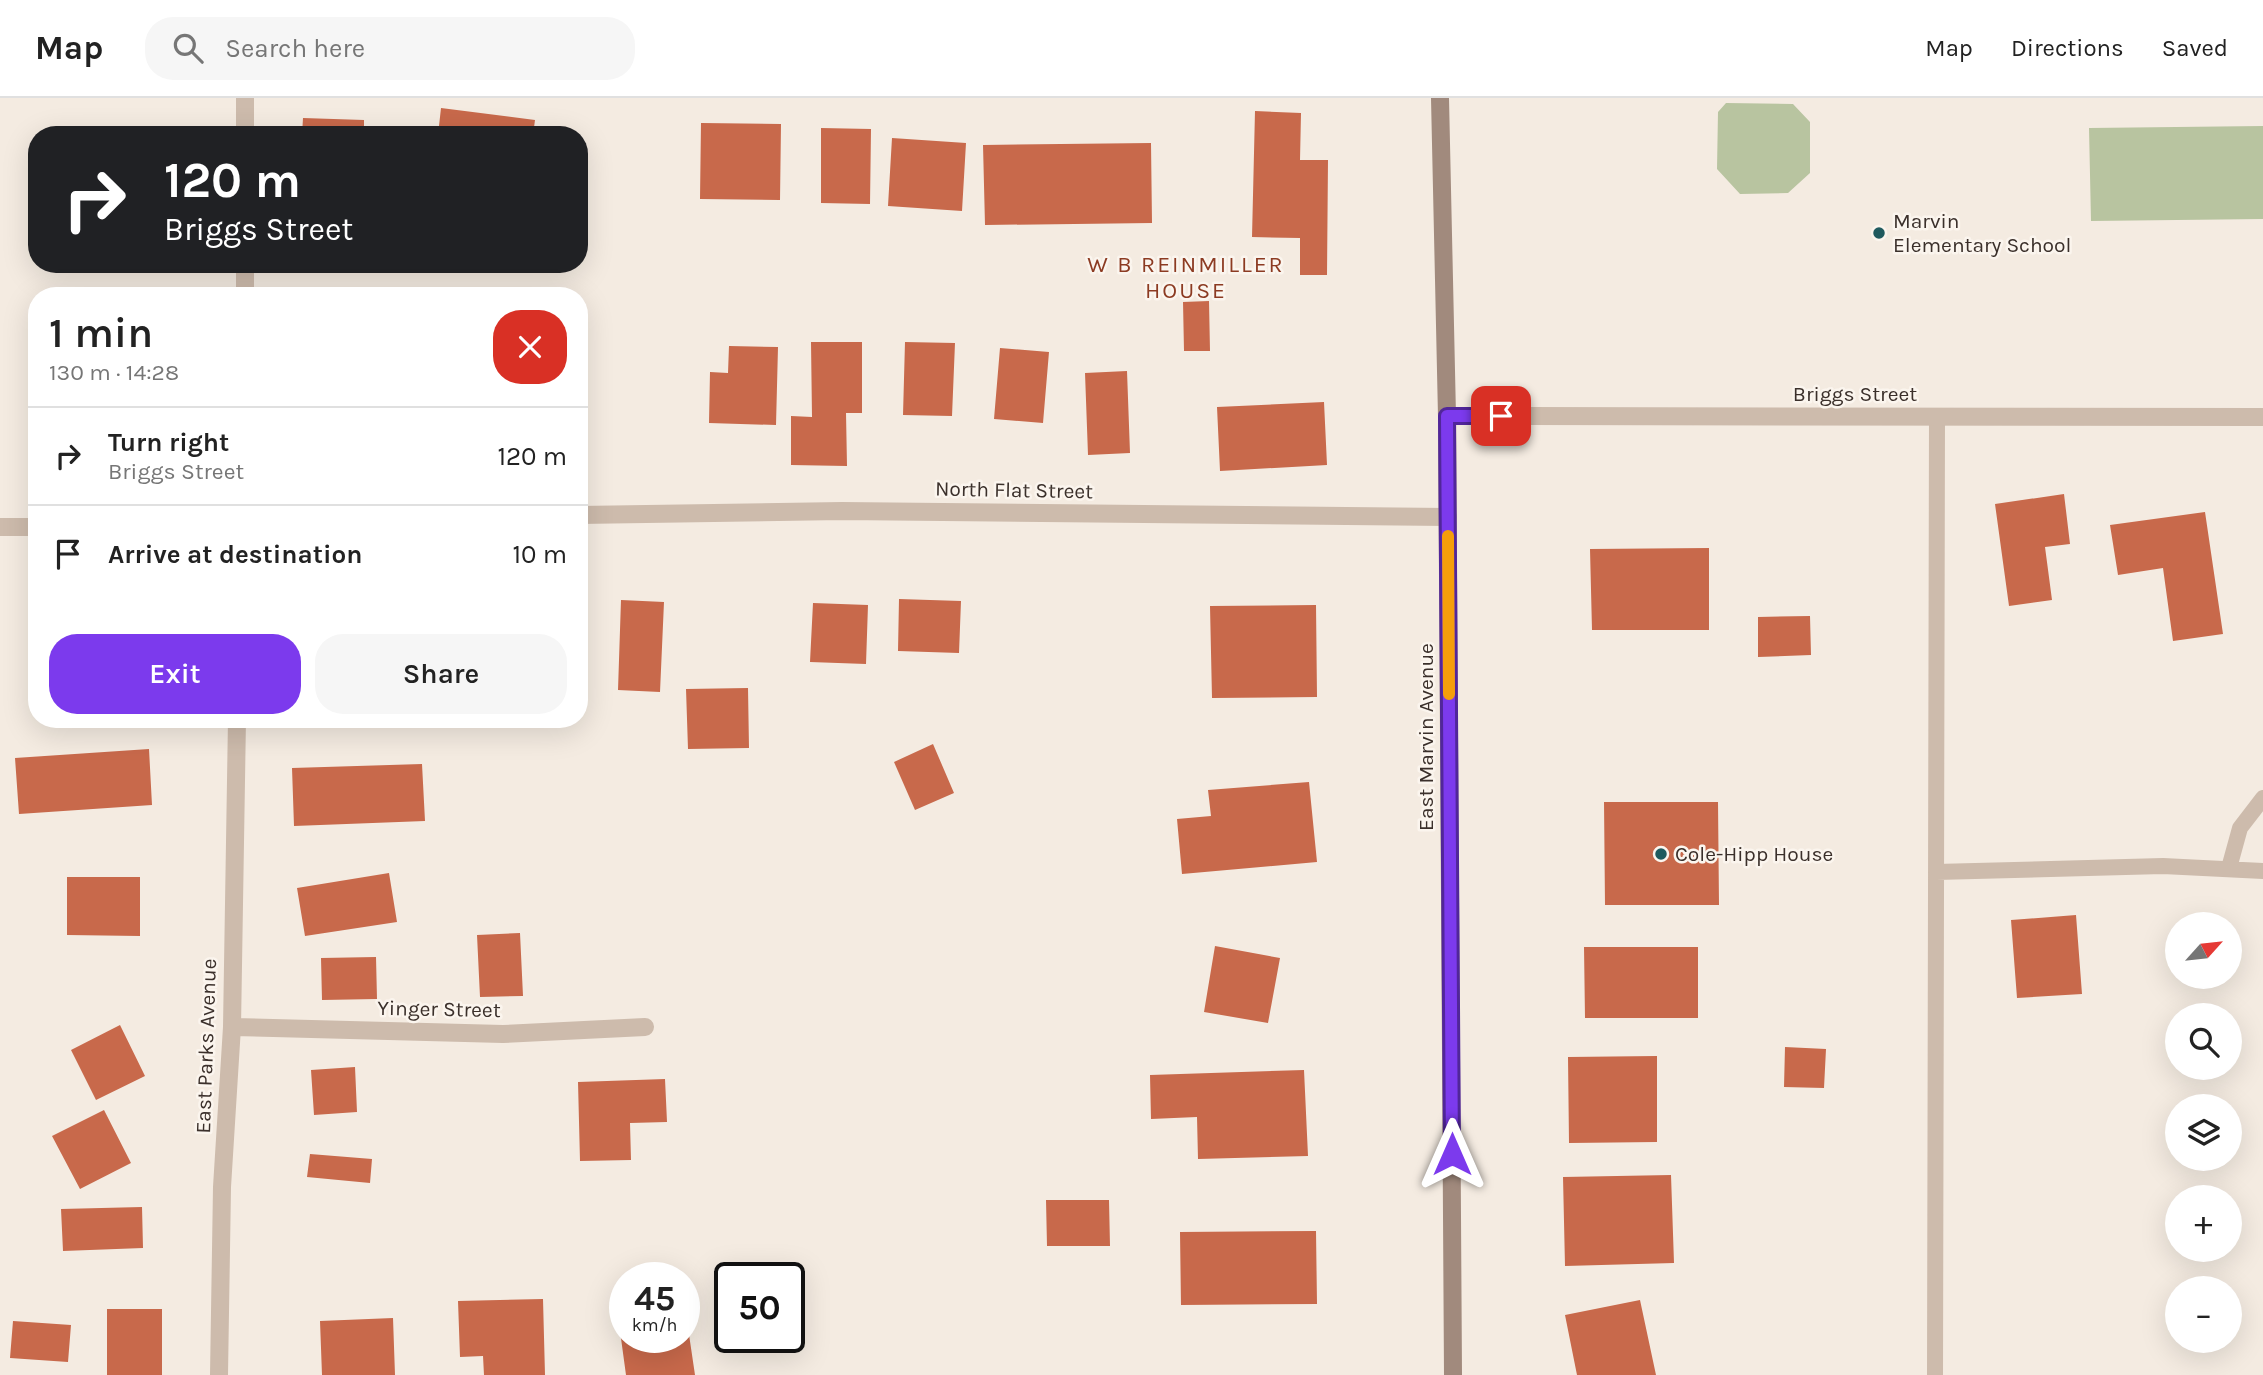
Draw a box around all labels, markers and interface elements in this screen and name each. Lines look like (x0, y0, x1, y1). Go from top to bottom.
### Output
search box (145, 17, 635, 80)
text: Map (35, 29, 103, 67)
icon: search (169, 29, 207, 67)
text: Search here (225, 33, 365, 64)
text: Map (1925, 34, 1973, 62)
text: Directions (2011, 34, 2124, 62)
text: Saved (2162, 34, 2228, 62)
text: 120 m (164, 152, 301, 209)
icon: right (49, 154, 140, 245)
place label: Marvin Elementary School (1893, 209, 2071, 257)
text: Briggs Street (164, 211, 353, 248)
marker: Marvin Elementary School (1871, 225, 1887, 241)
district label: W B REINMILLER HOUSE (1087, 251, 1285, 304)
text: 1 min (49, 308, 153, 358)
button: close (493, 310, 567, 384)
text: 130 m · 14:28 (49, 359, 179, 386)
street label: Briggs Street (1793, 382, 1917, 406)
pin (1471, 386, 1531, 446)
icon: arrive (1482, 397, 1520, 435)
text: Turn right (108, 427, 229, 458)
icon: right (49, 437, 87, 475)
text: 120 m (497, 441, 567, 472)
text: Briggs Street (108, 458, 244, 485)
street label: North Flat Street (935, 477, 1093, 503)
icon: arrive (49, 535, 87, 573)
text: Arrive at destination (108, 539, 362, 570)
text: 10 m (512, 539, 567, 570)
button: Exit (49, 634, 301, 714)
button: Share (315, 634, 567, 714)
street label: East Marvin Avenue (1414, 643, 1438, 831)
place label: Cole-Hipp House (1675, 842, 1833, 866)
marker: Cole-Hipp House (1653, 846, 1669, 862)
north arrow (2165, 912, 2242, 989)
map controls (2165, 912, 2242, 1353)
street label: East Parks Avenue (191, 958, 221, 1134)
street label: Yinger Street (377, 996, 501, 1022)
button: search (2165, 1003, 2242, 1080)
button: layers (2165, 1094, 2242, 1171)
position arrow (1415, 1117, 1489, 1191)
button: + (2165, 1185, 2242, 1262)
speed limit sign: 50 (714, 1262, 805, 1353)
button: − (2165, 1276, 2242, 1353)
text: 45 (634, 1278, 675, 1319)
text: km/h (632, 1314, 677, 1336)

